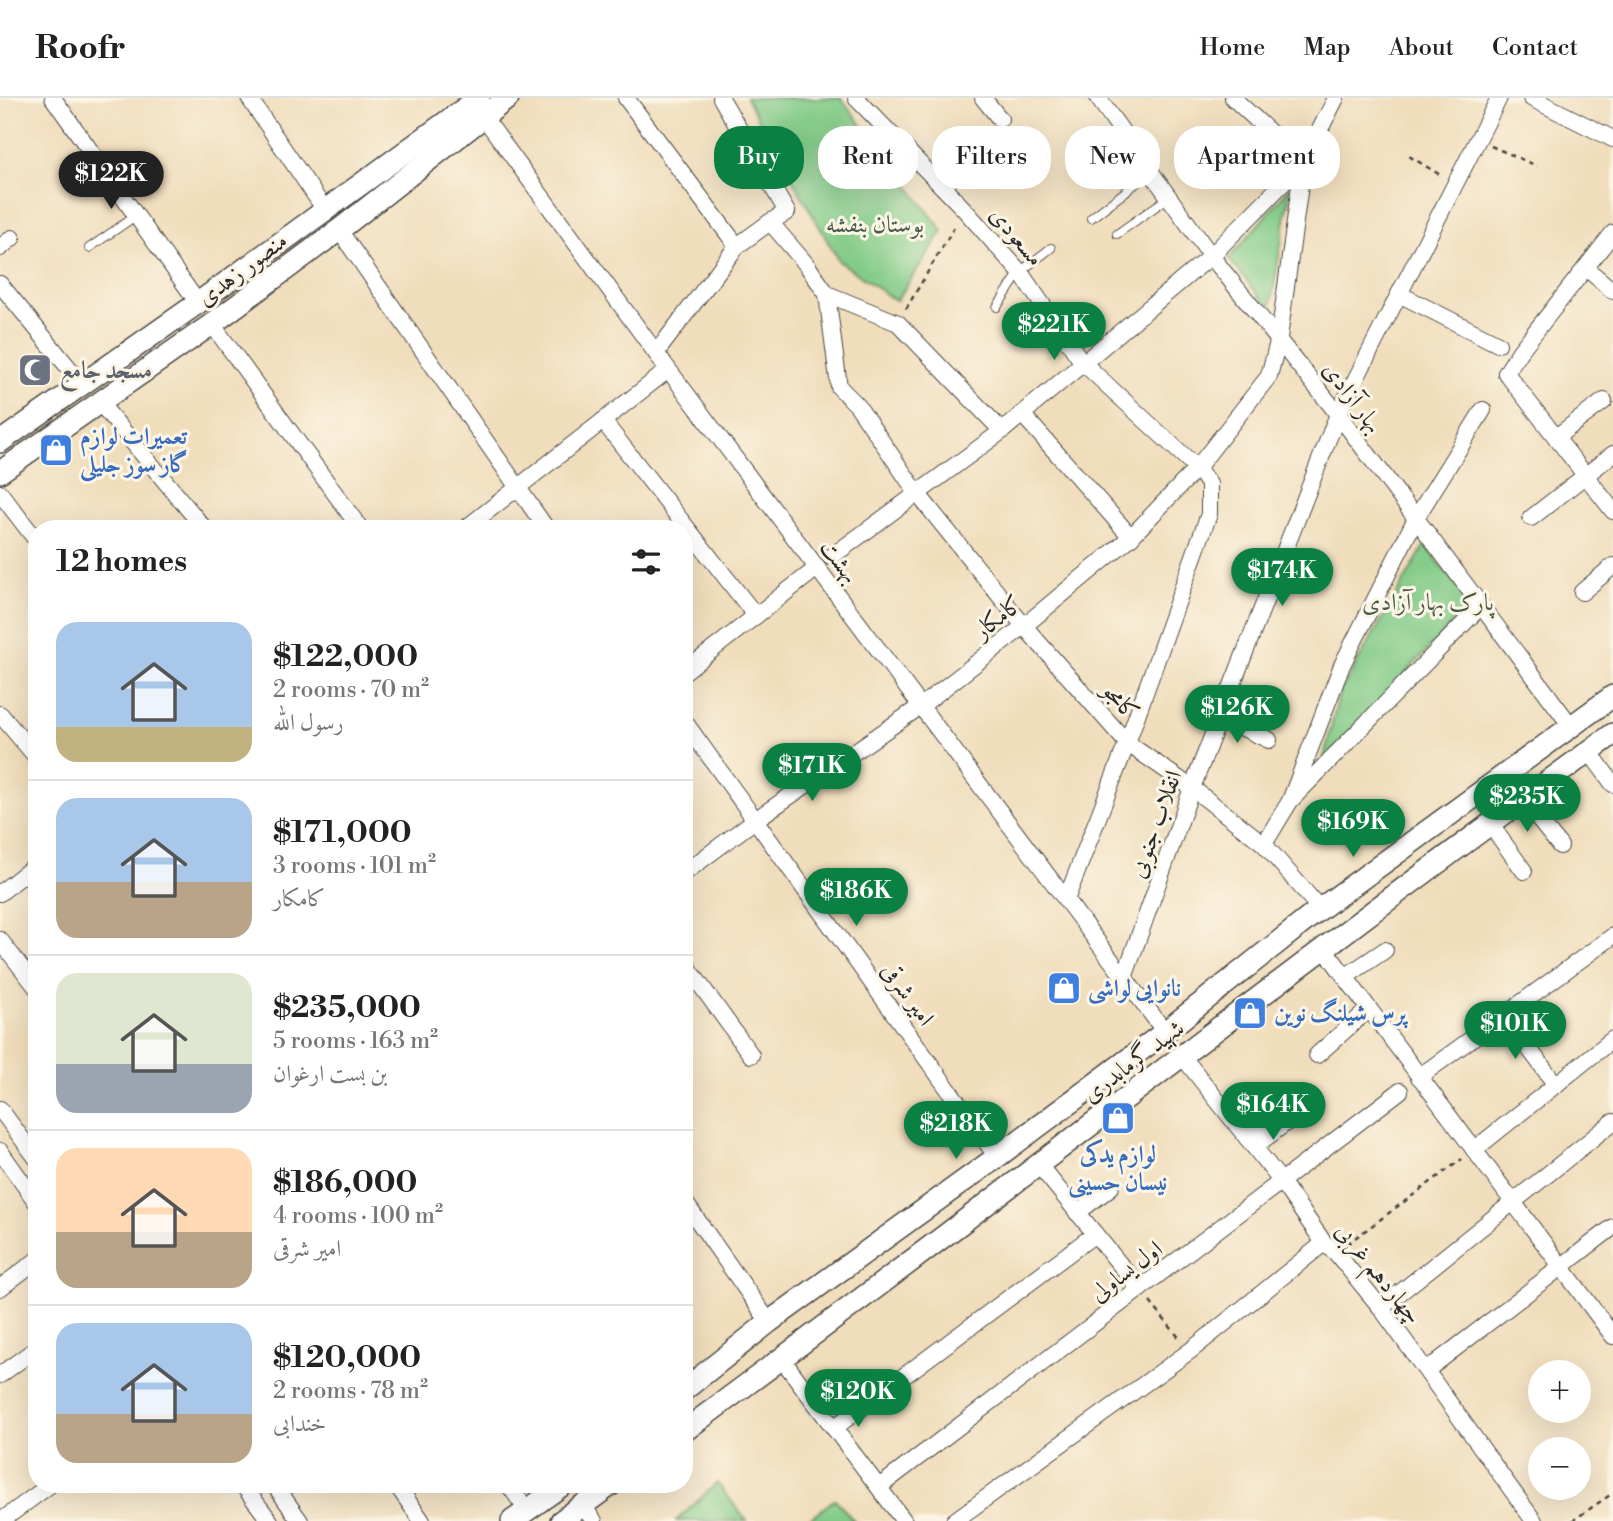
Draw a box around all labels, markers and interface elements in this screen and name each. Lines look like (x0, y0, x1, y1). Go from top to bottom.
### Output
text: Roofr (35, 28, 126, 69)
text: Home (1200, 33, 1265, 63)
text: Map (1303, 33, 1351, 63)
text: About (1389, 33, 1454, 63)
text: Contact (1492, 33, 1578, 63)
chip: Buy (714, 126, 804, 189)
chip: Rent (818, 126, 918, 189)
chip: Filters (932, 126, 1051, 189)
chip: New (1065, 126, 1160, 189)
chip: Apartment (1174, 126, 1340, 189)
pin: $122K (62, 152, 160, 211)
text: $122K (75, 160, 147, 188)
street label: مسعودی (983, 201, 1050, 273)
park label: بوستان بنفشه (826, 210, 924, 240)
street label: منصور زهدی (191, 226, 294, 313)
pin: $221K (1005, 302, 1103, 362)
text: $221K (1018, 311, 1090, 339)
mosque icon: مسجد جامع (16, 351, 54, 389)
place label: مسجد جامع (60, 356, 152, 392)
street label: بهار آزادی (1316, 356, 1389, 439)
place label: تعمیرات لوازم گاز سوز جلیلی (79, 422, 188, 483)
shop icon: تعمیرات لوازم گاز سوز جلیلی (37, 431, 75, 469)
street label: بهشت (813, 534, 865, 590)
text: 12 homes (56, 543, 187, 581)
icon: filters (627, 543, 665, 581)
pin: $174K (1233, 548, 1331, 608)
text: $174K (1247, 557, 1317, 585)
park label: پارک بهار آزادی (1362, 588, 1495, 619)
street label: کامکار (966, 589, 1029, 648)
text: $122,000 (273, 638, 418, 676)
icon: home (112, 650, 196, 734)
street label: کامجو (1094, 675, 1145, 727)
text: 2 rooms · 70 m² (273, 676, 429, 704)
pin: $126K (1188, 686, 1286, 745)
text: $126K (1201, 694, 1273, 722)
text: رسول الله (273, 709, 344, 737)
pin: $171K (763, 744, 861, 803)
text: $171K (778, 752, 846, 780)
street label: انقلاب جنوبی (1123, 767, 1190, 882)
pin: $235K (1478, 774, 1576, 834)
text: $235K (1490, 783, 1564, 811)
pin: $169K (1304, 800, 1402, 859)
text: $169K (1317, 808, 1389, 836)
text: $171,000 (273, 814, 412, 852)
icon: home (112, 826, 196, 910)
text: 3 rooms · 101 m² (273, 852, 436, 880)
pin: $186K (807, 868, 905, 928)
text: $186K (820, 877, 892, 905)
text: کامکار (273, 885, 325, 913)
street label: امیر شرقی (874, 957, 940, 1032)
shop icon: نانوایی لواشی (1045, 969, 1083, 1007)
place label: نانوایی لواشی (1088, 974, 1181, 1005)
text: $235,000 (273, 989, 421, 1027)
shop icon: پرس شیلنگ نوین (1231, 994, 1269, 1032)
place label: پرس شیلنگ نوین (1274, 997, 1409, 1029)
icon: home (112, 1001, 196, 1085)
pin: $101K (1466, 1002, 1564, 1061)
text: $101K (1480, 1010, 1550, 1038)
street label: شهید گرمابدری (1075, 1012, 1191, 1110)
text: 5 rooms · 163 m² (273, 1027, 438, 1055)
text: بن بست ارغوان (273, 1060, 388, 1088)
pin: $164K (1224, 1082, 1322, 1142)
text: $164K (1237, 1091, 1309, 1119)
shop icon: لوازم یدکی نیسان حسینی (1099, 1099, 1137, 1137)
pin: $218K (907, 1102, 1005, 1161)
text: $218K (920, 1110, 992, 1138)
place label: لوازم یدکی نیسان حسینی (1068, 1139, 1168, 1199)
text: $186,000 (273, 1164, 417, 1202)
icon: home (112, 1176, 196, 1260)
text: 4 rooms · 100 m² (273, 1202, 443, 1230)
street label: چهاردهم غربی (1324, 1217, 1428, 1334)
text: امیر شرقی (273, 1235, 341, 1263)
street label: اول یساولی (1084, 1235, 1169, 1309)
text: $120,000 (273, 1339, 421, 1377)
icon: home (112, 1351, 196, 1435)
map controls (1528, 1360, 1591, 1500)
button: + (1528, 1360, 1591, 1423)
pin: $120K (809, 1370, 907, 1429)
text: 2 rooms · 78 m² (273, 1377, 428, 1405)
text: $120K (821, 1378, 895, 1406)
text: خندابی (273, 1410, 326, 1438)
button: − (1528, 1437, 1591, 1500)

